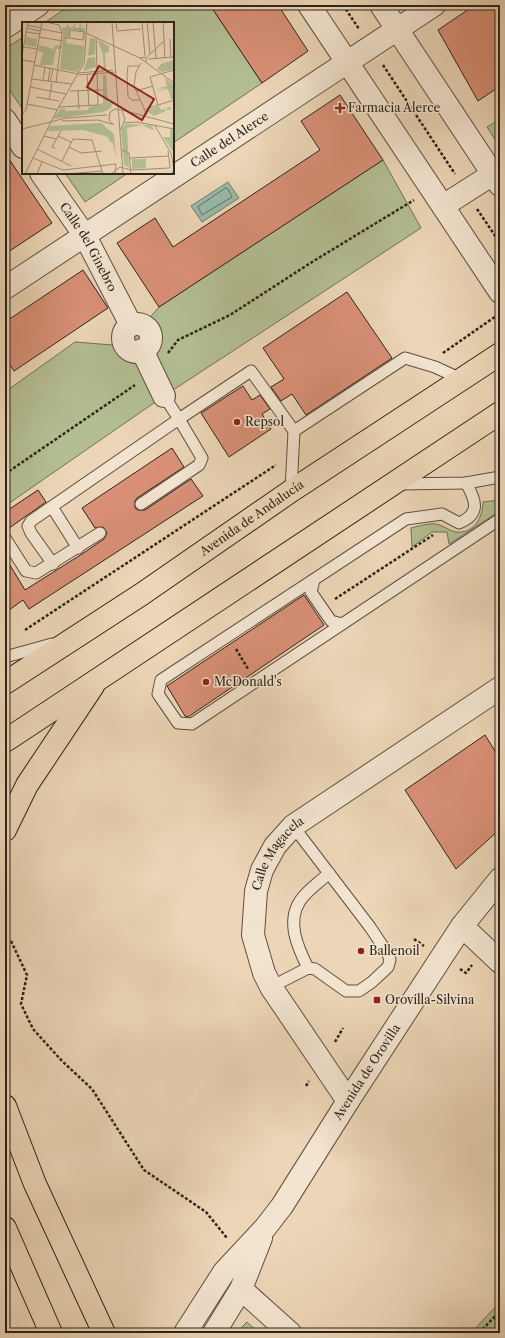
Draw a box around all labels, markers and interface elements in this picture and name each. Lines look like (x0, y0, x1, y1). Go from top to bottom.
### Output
inset map (22, 22, 174, 174)
place label: Farmacia Alerce (348, 100, 440, 115)
marker: Farmacia Alerce (335, 103, 345, 113)
street label: Calle del Alerce (187, 108, 271, 171)
street label: Calle del Ginebro (57, 199, 120, 294)
place label: Repsol (245, 414, 284, 429)
marker: Repsol (232, 417, 242, 427)
street label: Avenida de Andalucía (196, 476, 307, 559)
place label: McDonald's (214, 674, 282, 689)
marker: McDonald's (201, 677, 211, 687)
street label: Calle Magacela (249, 813, 307, 892)
place label: Ballenoil (369, 943, 420, 958)
marker: Ballenoil (356, 946, 366, 956)
place label: Orovilla-Silvina (385, 992, 475, 1007)
marker: Orovilla-Silvina (372, 995, 382, 1005)
street label: Avenida de Orovilla (329, 1020, 404, 1124)

